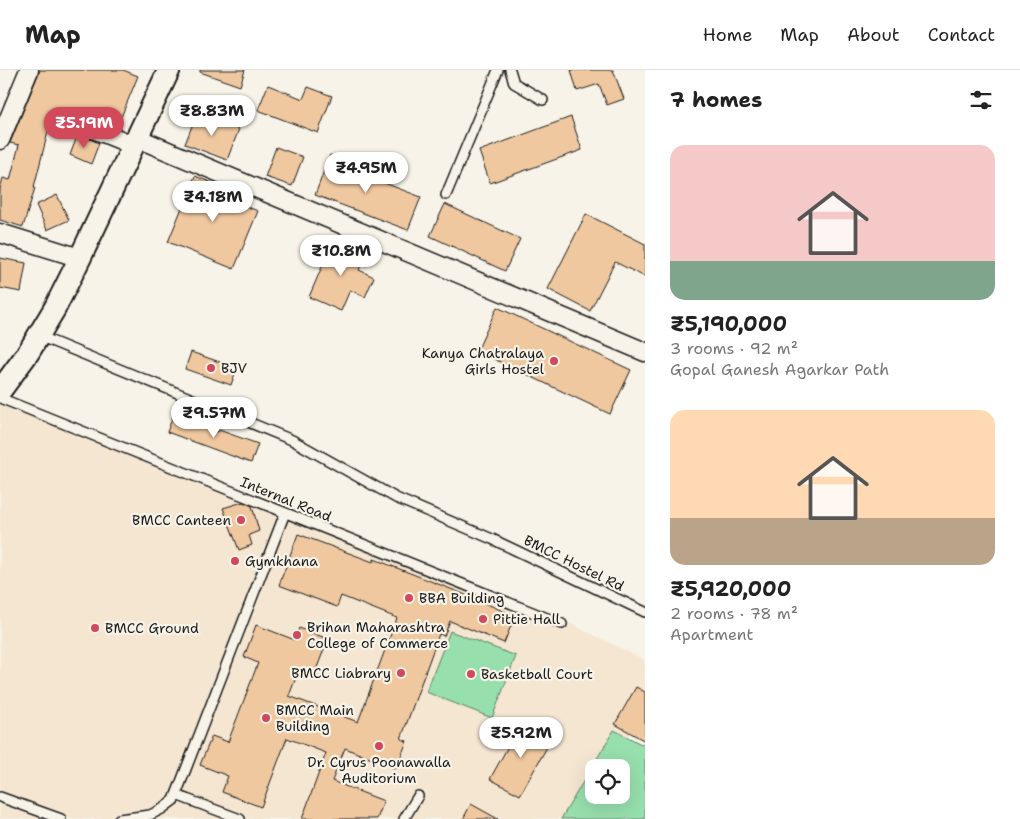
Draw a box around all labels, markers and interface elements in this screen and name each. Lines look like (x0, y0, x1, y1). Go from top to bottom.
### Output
text: Map (25, 19, 81, 51)
text: Home (703, 23, 752, 47)
text: Map (780, 23, 819, 47)
text: About (847, 23, 900, 47)
text: Contact (928, 23, 995, 47)
text: 7 homes (670, 86, 762, 114)
icon: filters (967, 86, 995, 114)
pin: ₹8.83M (171, 94, 253, 137)
text: ₹8.83M (180, 100, 244, 121)
pin: ₹5.19M (43, 106, 125, 149)
text: ₹5.19M (55, 112, 113, 133)
pin: ₹4.95M (325, 152, 407, 194)
text: ₹4.95M (335, 157, 397, 178)
icon: home (788, 178, 878, 268)
pin: ₹4.18M (172, 180, 254, 223)
text: ₹4.18M (183, 186, 243, 207)
pin: ₹10.8M (300, 234, 382, 277)
text: ₹10.8M (311, 240, 371, 261)
text: ₹5,190,000 (670, 310, 787, 338)
text: 3 rooms · 92 m² (670, 338, 798, 359)
place label: Kanya Chatralaya Girls Hostel (422, 344, 545, 378)
marker: Kanya Chatralaya Girls Hostel (548, 355, 560, 367)
place label: BJV (221, 359, 248, 377)
text: Gopal Ganesh Agarkar Path (670, 359, 889, 380)
marker: BJV (205, 362, 217, 374)
pin: ₹9.57M (173, 396, 255, 439)
text: ₹9.57M (182, 402, 246, 423)
icon: home (788, 443, 878, 533)
street label: Internal Road (238, 473, 334, 525)
place label: BMCC Canteen (132, 511, 231, 529)
marker: BMCC Canteen (235, 514, 247, 526)
street label: BMCC Hostel Rd (521, 531, 627, 595)
place label: Gymkhana (245, 552, 318, 570)
marker: Gymkhana (229, 555, 241, 567)
text: ₹5,920,000 (670, 575, 791, 603)
place label: BBA Building (419, 589, 504, 607)
marker: BBA Building (403, 592, 415, 604)
text: 2 rooms · 78 m² (670, 603, 798, 624)
place label: Pittie Hall (493, 610, 561, 628)
marker: Pittie Hall (477, 613, 489, 625)
place label: Brihan Maharashtra College of Commerce (307, 618, 448, 652)
place label: BMCC Ground (105, 619, 199, 637)
marker: BMCC Ground (89, 622, 101, 634)
text: Apartment (670, 624, 753, 645)
marker: Brihan Maharashtra College of Commerce (291, 629, 303, 641)
place label: BMCC Liabrary (291, 664, 391, 682)
place label: Basketball Court (481, 665, 593, 683)
marker: BMCC Liabrary (395, 667, 407, 679)
marker: Basketball Court (465, 668, 477, 680)
place label: BMCC Main Building (276, 701, 354, 735)
marker: BMCC Main Building (260, 712, 272, 724)
pin: ₹5.92M (480, 716, 562, 759)
text: ₹5.92M (490, 722, 552, 743)
marker: Dr. Cyrus Poonawalla Auditorium (373, 740, 385, 752)
place label: Dr. Cyrus Poonawalla Auditorium (307, 753, 451, 787)
map controls (585, 759, 630, 804)
button: locate (585, 759, 630, 804)

